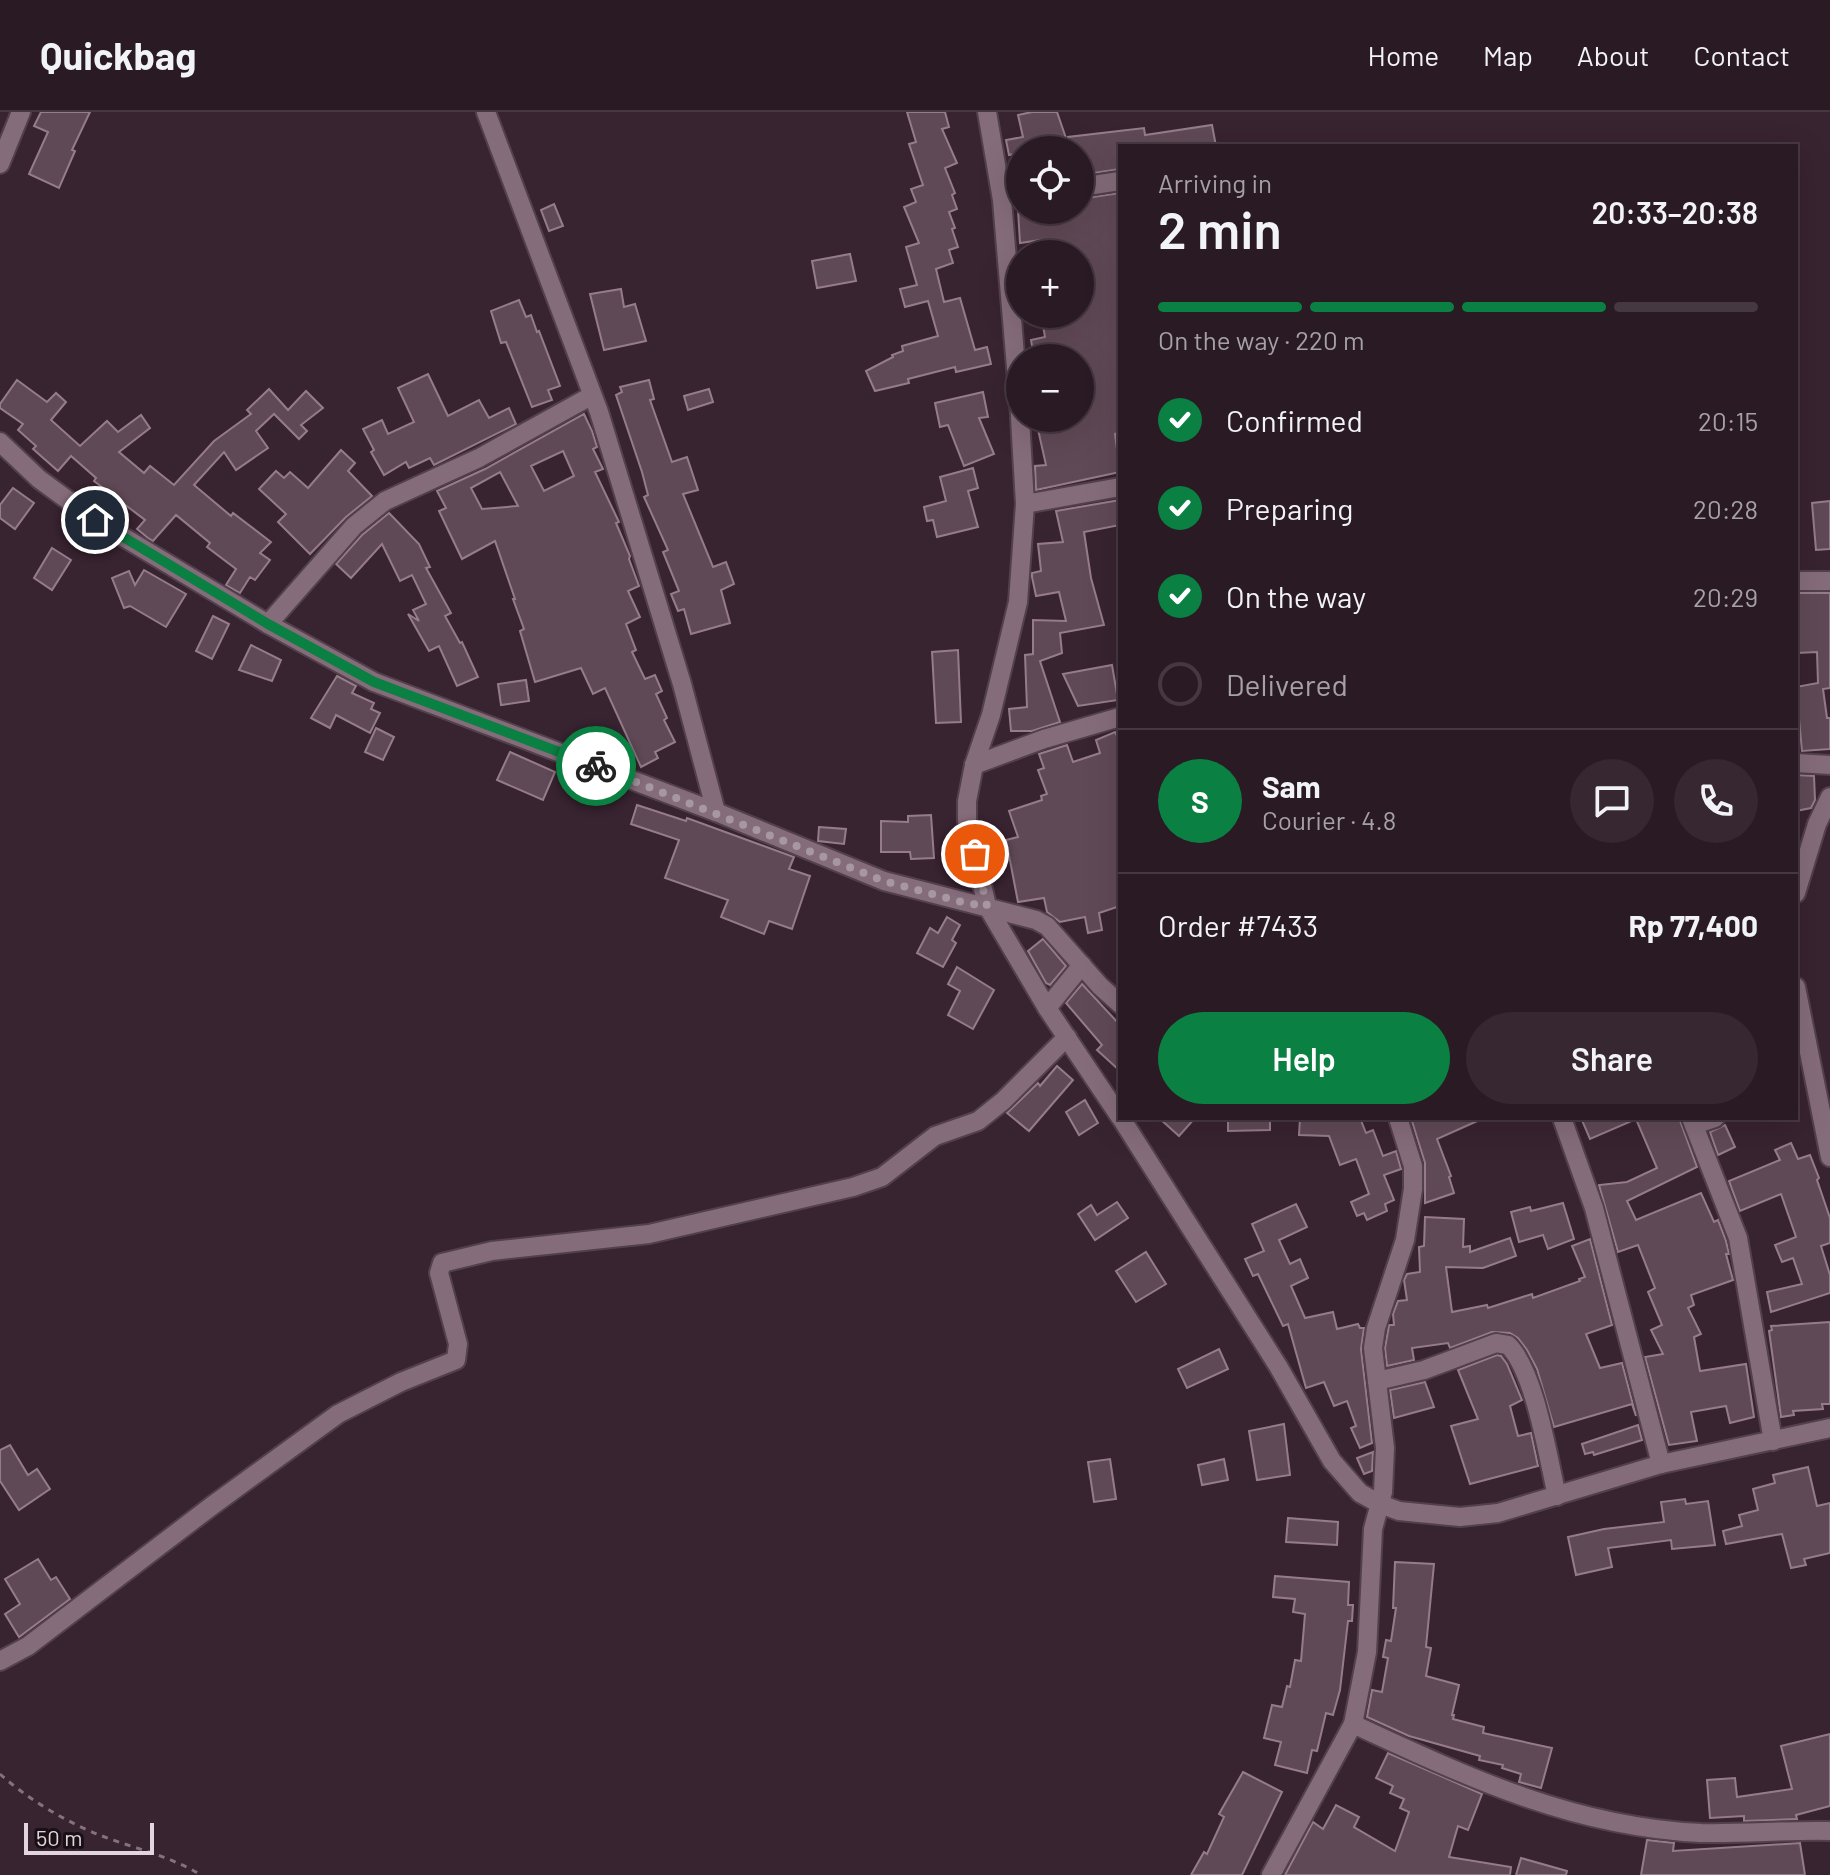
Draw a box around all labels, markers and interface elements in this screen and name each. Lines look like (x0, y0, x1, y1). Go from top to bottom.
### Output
text: Quickbag (40, 32, 196, 78)
text: Home (1368, 38, 1439, 72)
text: Map (1483, 38, 1533, 72)
text: About (1577, 38, 1649, 72)
text: Contact (1693, 38, 1790, 72)
map controls (1006, 136, 1094, 432)
button: locate (1006, 136, 1094, 224)
text: Arriving in (1158, 167, 1272, 198)
text: 20:33–20:38 (1592, 194, 1758, 230)
text: 2 min (1158, 197, 1282, 259)
button: + (1006, 240, 1094, 328)
text: On the way · 220 m (1158, 324, 1364, 355)
button: − (1006, 344, 1094, 432)
icon: check (1158, 398, 1202, 442)
text: Confirmed (1226, 402, 1363, 438)
text: 20:15 (1698, 405, 1758, 436)
pin (61, 486, 129, 554)
icon: check (1158, 486, 1202, 530)
text: Preparing (1226, 490, 1353, 526)
text: 20:28 (1693, 493, 1758, 524)
icon: home (73, 498, 117, 542)
icon: check (1158, 574, 1202, 618)
text: On the way (1226, 578, 1366, 614)
text: 20:29 (1693, 581, 1758, 612)
text: Delivered (1226, 666, 1348, 702)
courier (556, 726, 636, 806)
icon: bike (574, 744, 618, 788)
button: chat (1570, 759, 1654, 843)
button: phone (1674, 759, 1758, 843)
text: Sam (1262, 768, 1321, 804)
text: S (1191, 783, 1209, 819)
text: Courier · 4.8 (1262, 804, 1396, 835)
pin (941, 820, 1009, 888)
icon: bag (953, 832, 997, 876)
text: Order #7433 (1158, 907, 1318, 943)
text: Rp 77,400 (1628, 907, 1758, 943)
button: Help (1158, 1012, 1450, 1104)
button: Share (1466, 1012, 1758, 1104)
scale bar (24, 1819, 154, 1855)
text: 50 m (36, 1824, 82, 1850)

